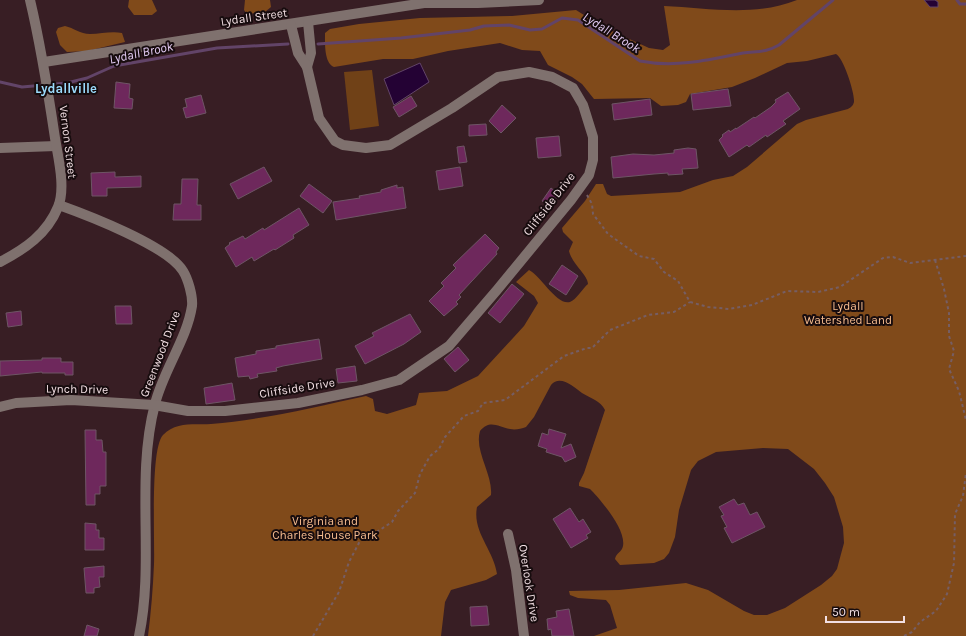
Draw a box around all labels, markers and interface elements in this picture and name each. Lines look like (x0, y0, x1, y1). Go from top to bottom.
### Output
street label: Lydall Street (220, 5, 289, 29)
water label: Lydall Brook (580, 9, 644, 56)
water label: Lydall Brook (108, 38, 175, 67)
district label: Lydallville (35, 81, 97, 96)
street label: Vernon Street (57, 105, 79, 180)
street label: Cliffside Drive (520, 170, 578, 238)
park label: Lydall Watershed Land (804, 299, 892, 327)
street label: Greenwood Drive (137, 309, 183, 399)
street label: Cliffside Drive (258, 375, 336, 401)
street label: Lynch Drive (46, 381, 108, 397)
park label: Virginia and Charles House Park (272, 514, 378, 542)
street label: Overlook Drive (516, 543, 542, 623)
scale bar (826, 598, 904, 624)
text: 50 m (832, 605, 860, 619)

